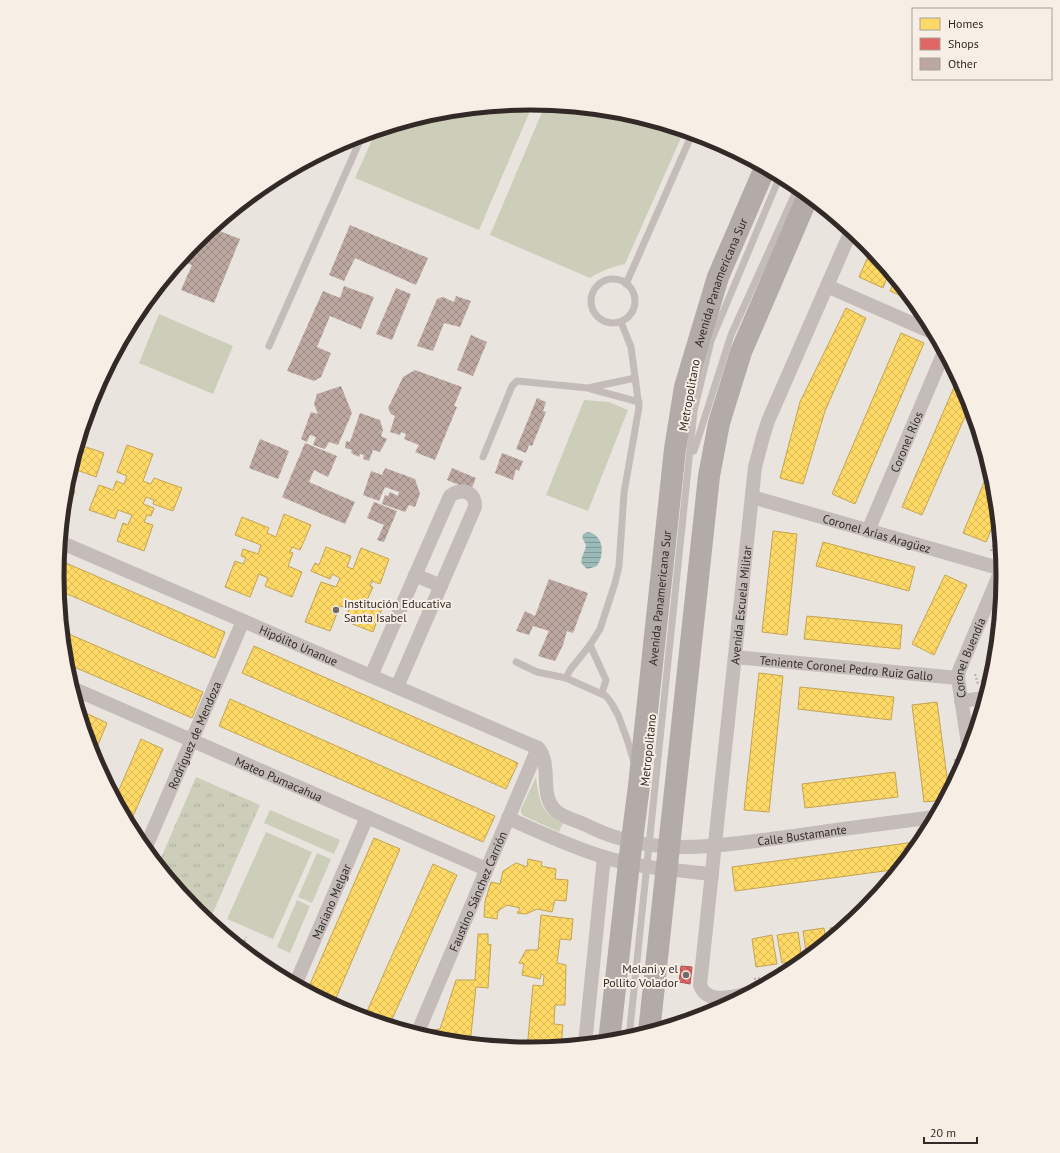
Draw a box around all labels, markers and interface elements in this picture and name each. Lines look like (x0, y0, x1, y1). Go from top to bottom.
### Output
legend (912, 8, 1052, 80)
text: Homes (948, 16, 983, 31)
text: Shops (948, 36, 979, 51)
text: Other (948, 56, 977, 71)
street label: Avenida Panamericana Sur (690, 216, 750, 348)
street label: Metropolitano (675, 358, 703, 432)
street label: Coronel Ríos (886, 409, 925, 474)
street label: Coronel Arias Aragüez (821, 510, 933, 556)
street label: Avenida Panamericana Sur (644, 530, 674, 666)
street label: Avenida Escuela Militar (727, 545, 754, 665)
place label: Institución Educativa Santa Isabel (344, 596, 452, 625)
marker: Institución Educativa Santa Isabel (331, 605, 341, 615)
street label: Coronel Buendía (950, 615, 988, 699)
street label: Hipólito Unanue (257, 621, 340, 668)
street label: Teniente Coronel Pedro Ruiz Gallo (759, 652, 934, 683)
street label: Rodríguez de Mendoza (164, 679, 224, 791)
street label: Metropolitano (637, 713, 659, 787)
street label: Mateo Pumacahua (233, 753, 325, 804)
street label: Calle Bustamante (756, 821, 848, 848)
street label: Faustino Sánchez Carrión (445, 829, 510, 954)
street label: Mariano Melgar (308, 861, 354, 941)
place label: Melani y el Pollito Volador (603, 961, 678, 990)
marker: Melani y el Pollito Volador (681, 970, 691, 980)
scale bar (924, 1119, 977, 1145)
text: 20 m (930, 1125, 956, 1140)

